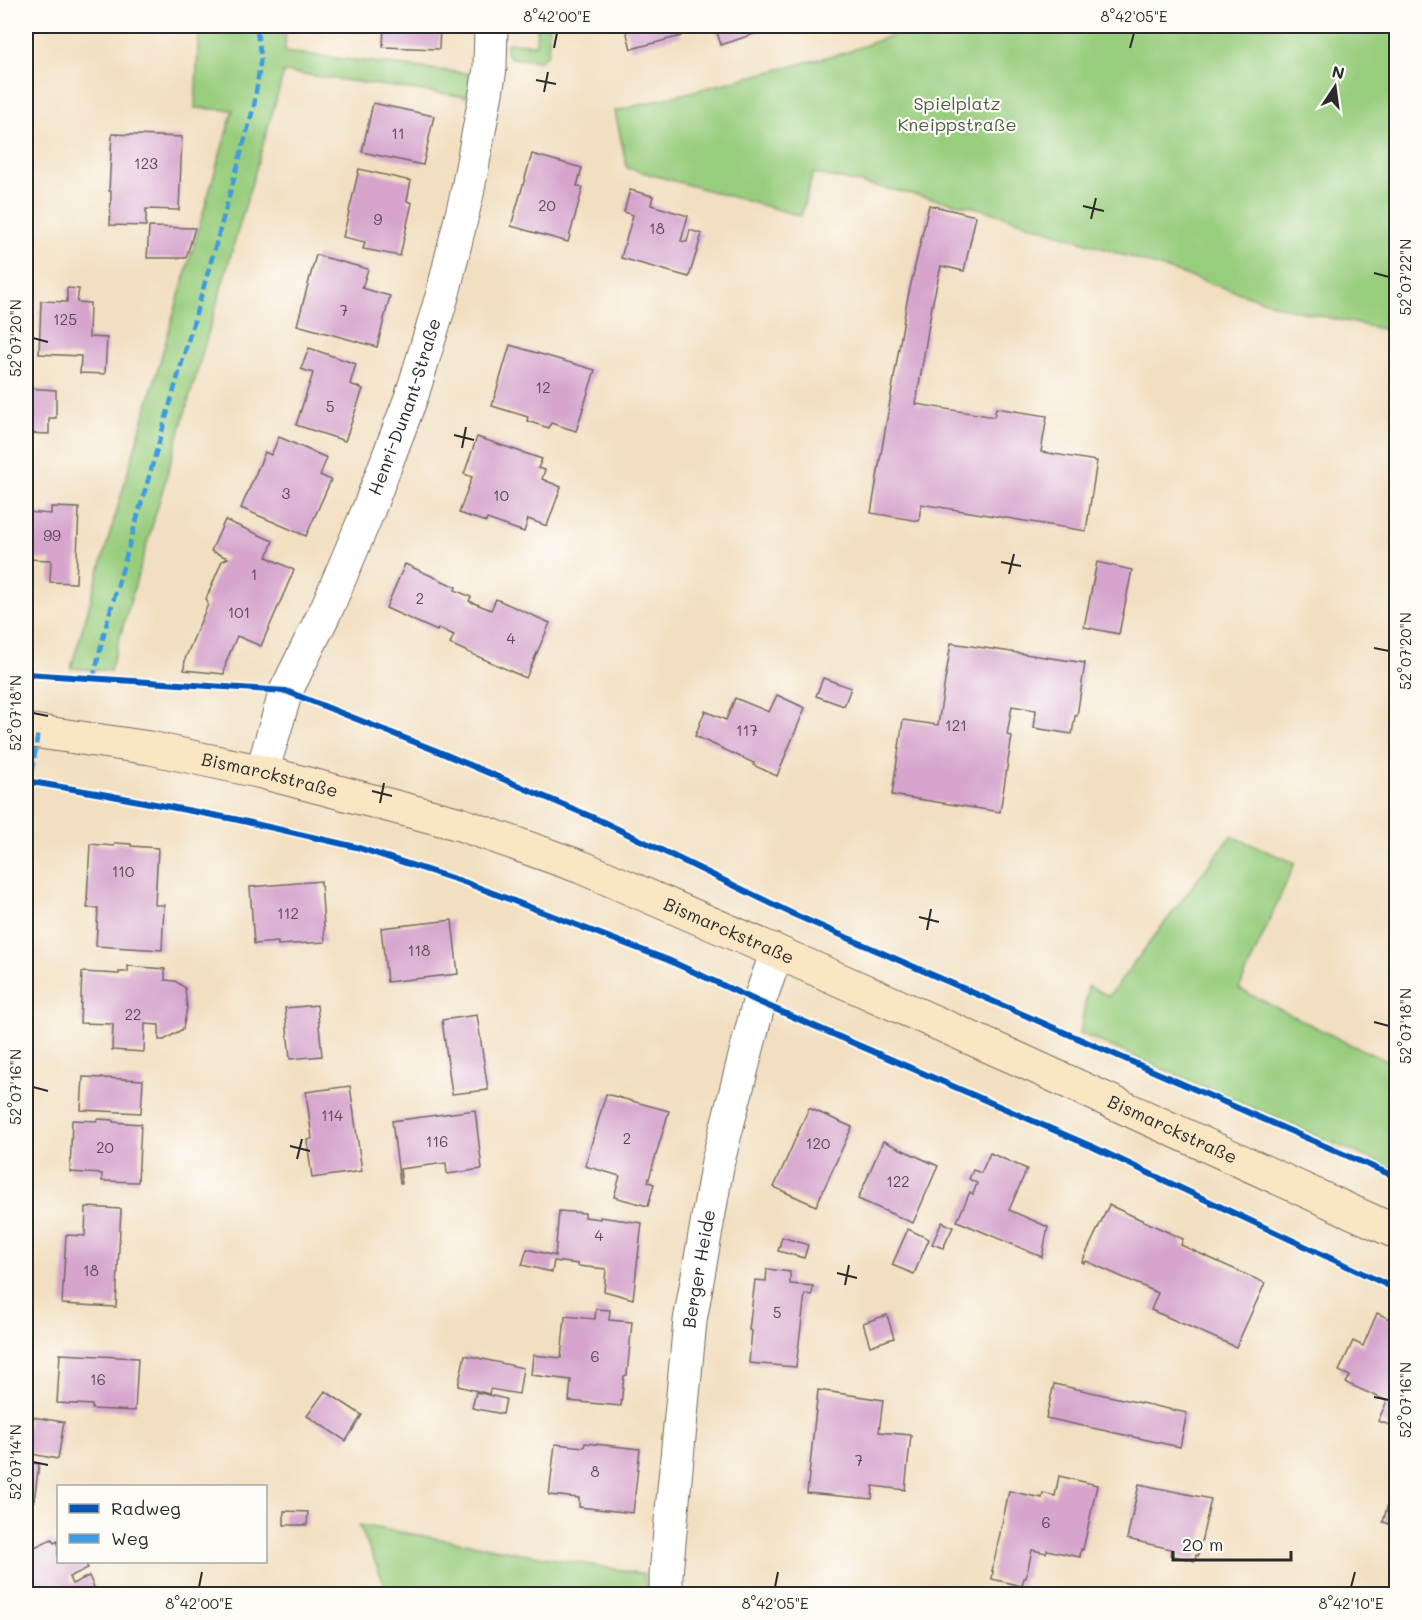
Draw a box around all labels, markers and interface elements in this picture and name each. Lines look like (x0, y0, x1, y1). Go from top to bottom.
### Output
text: 8°42'00"E (523, 6, 591, 26)
text: 8°42'05"E (1100, 6, 1168, 26)
north arrow (1305, 57, 1365, 117)
text: N (1330, 60, 1347, 83)
park label: Spielplatz Kneippstraße (897, 91, 1017, 136)
house number: 11 (391, 123, 405, 143)
house number: 123 (134, 153, 158, 173)
house number: 20 (538, 195, 556, 215)
house number: 9 (374, 209, 383, 229)
house number: 18 (649, 218, 665, 238)
text: 52°07'22"N (1395, 239, 1415, 315)
text: 52°07'20"N (5, 299, 25, 377)
house number: 7 (340, 300, 348, 320)
house number: 125 (53, 309, 77, 329)
street label: Henri-Dunant-Straße (362, 315, 446, 498)
house number: 12 (535, 377, 551, 397)
house number: 5 (326, 396, 334, 416)
house number: 3 (282, 483, 291, 503)
house number: 10 (493, 485, 509, 505)
house number: 99 (43, 525, 61, 545)
house number: 1 (251, 564, 257, 584)
house number: 2 (416, 588, 424, 608)
house number: 101 (228, 602, 250, 622)
text: 52°07'20"N (1395, 612, 1415, 690)
house number: 4 (507, 628, 516, 648)
text: 52°07'18"N (5, 675, 25, 751)
house number: 121 (945, 715, 967, 735)
house number: 117 (736, 720, 758, 740)
street label: Bismarckstraße (199, 746, 341, 802)
house number: 110 (112, 861, 134, 881)
street label: Bismarckstraße (660, 891, 798, 969)
house number: 112 (277, 903, 299, 923)
house number: 118 (408, 940, 430, 960)
text: 52°07'18"N (1395, 988, 1415, 1064)
house number: 22 (125, 1004, 141, 1024)
text: 52°07'16"N (5, 1049, 25, 1125)
street label: Bismarckstraße (1104, 1089, 1241, 1169)
house number: 114 (321, 1105, 343, 1125)
house number: 2 (623, 1128, 631, 1148)
house number: 116 (426, 1131, 448, 1151)
house number: 120 (806, 1133, 830, 1153)
house number: 20 (96, 1137, 114, 1157)
house number: 122 (886, 1171, 910, 1191)
street label: Berger Heide (676, 1208, 720, 1329)
house number: 4 (595, 1225, 604, 1245)
house number: 18 (83, 1260, 99, 1280)
house number: 5 (773, 1302, 781, 1322)
house number: 6 (590, 1346, 600, 1366)
text: 52°07'16"N (1395, 1362, 1415, 1438)
house number: 16 (90, 1369, 106, 1389)
text: 52°07'14"N (5, 1424, 25, 1500)
house number: 7 (855, 1450, 863, 1470)
house number: 8 (590, 1461, 600, 1481)
legend (57, 1485, 267, 1563)
text: Radweg (111, 1496, 181, 1520)
house number: 6 (1041, 1512, 1051, 1532)
scale bar (1173, 1524, 1292, 1562)
text: Weg (111, 1526, 148, 1550)
text: 20 m (1182, 1532, 1223, 1556)
text: 8°42'00"E (165, 1593, 233, 1613)
text: 8°42'05"E (741, 1593, 809, 1613)
text: 8°42'10"E (1318, 1593, 1384, 1613)

